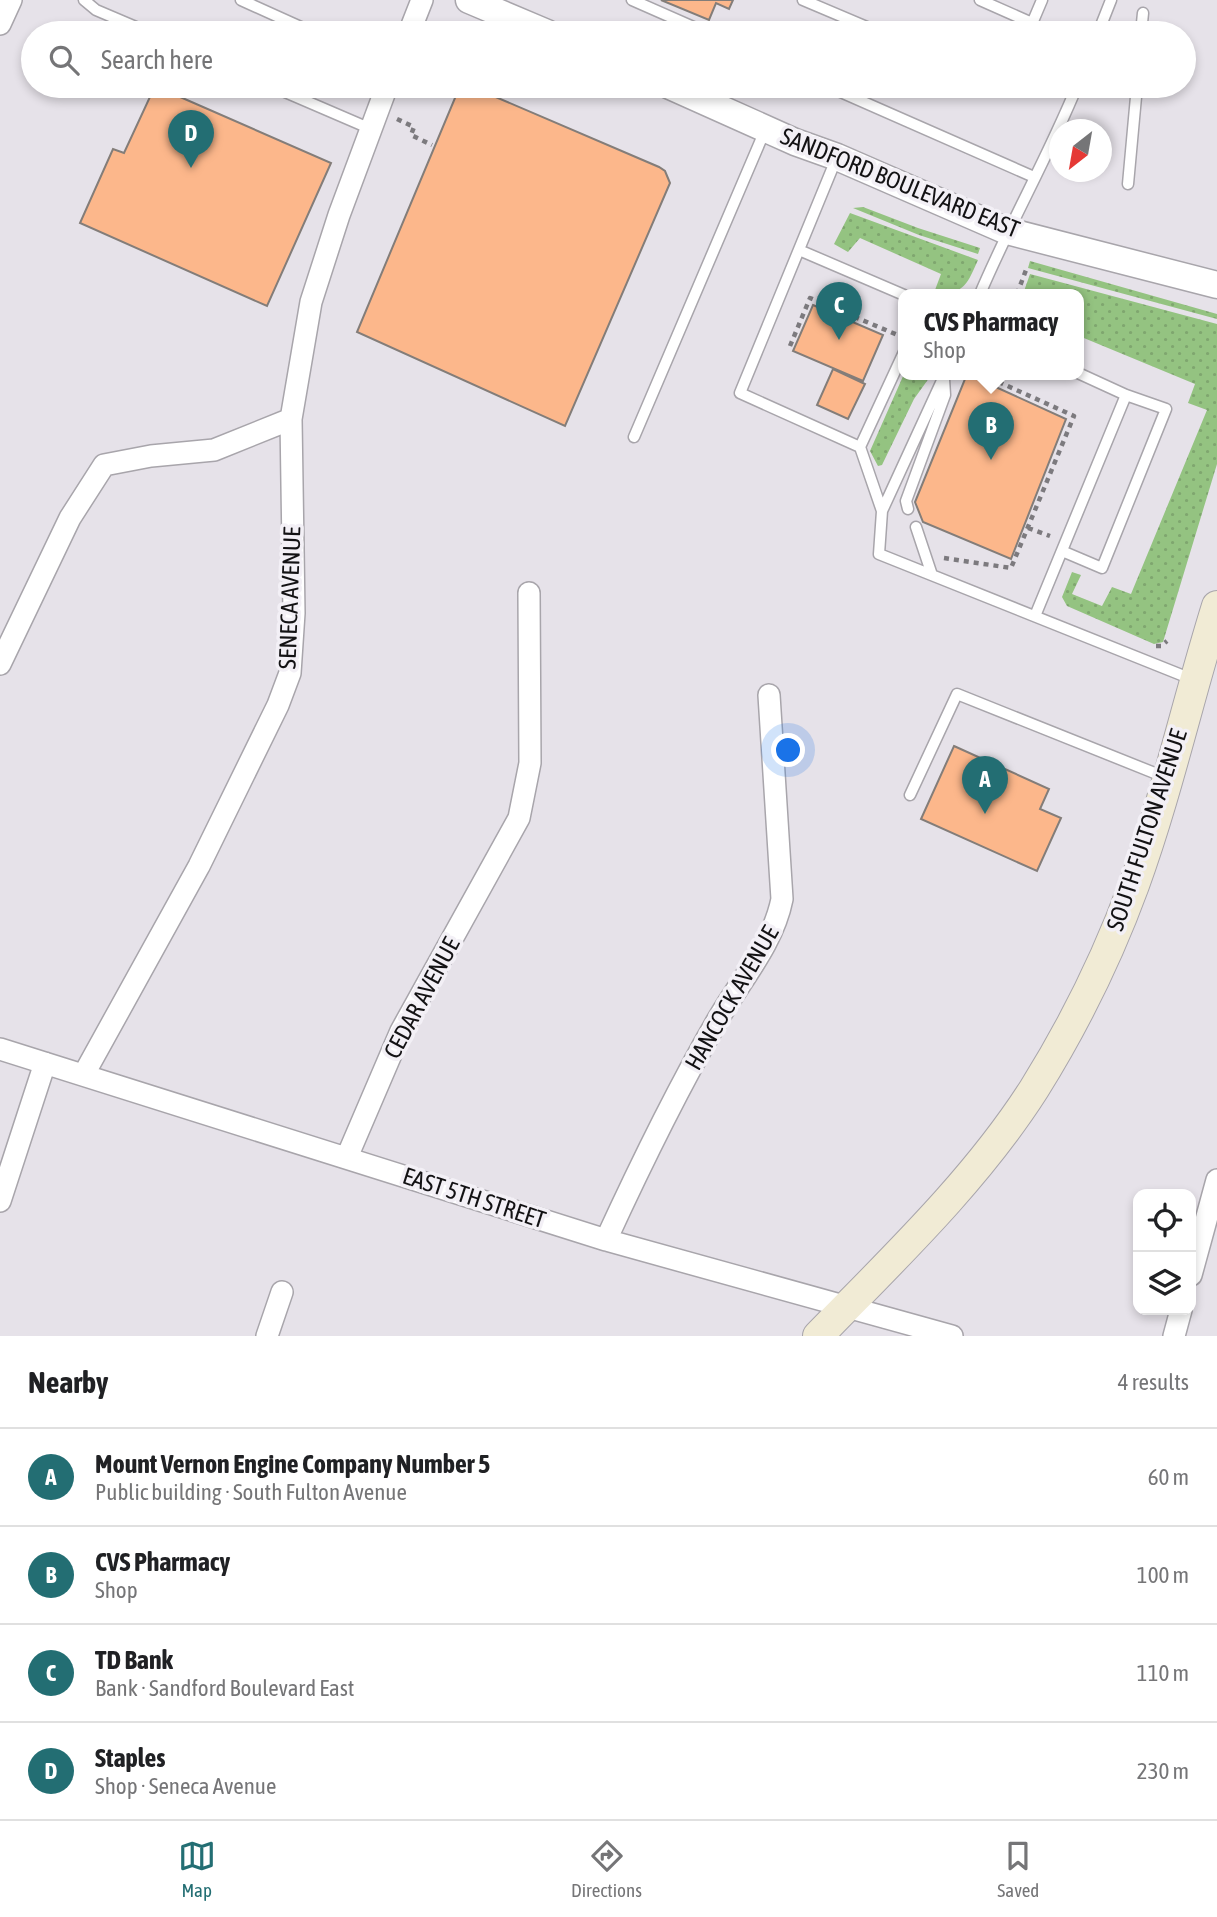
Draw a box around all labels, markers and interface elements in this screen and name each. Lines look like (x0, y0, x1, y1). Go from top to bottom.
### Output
search box (21, 21, 1196, 98)
icon: search (45, 41, 83, 79)
text: Search here (101, 45, 213, 75)
pin: D (168, 110, 214, 168)
north arrow (1049, 119, 1112, 182)
street label: SANDFORD BOULEVARD EAST (777, 122, 1024, 243)
pin: C (816, 282, 862, 340)
popup (898, 289, 1084, 380)
text: CVS Pharmacy (923, 307, 1059, 337)
text: Shop (923, 337, 966, 363)
pin: B (968, 402, 1014, 460)
street label: SENECA AVENUE (274, 526, 305, 670)
street label: SOUTH FULTON AVENUE (1101, 726, 1192, 934)
your location (771, 733, 805, 767)
pin: A (962, 756, 1008, 814)
street label: HANCOCK AVENUE (679, 921, 784, 1075)
street label: CEDAR AVENUE (378, 933, 465, 1063)
street label: EAST 5TH STREET (399, 1162, 549, 1233)
map controls (1133, 1189, 1196, 1315)
button: locate (1133, 1189, 1196, 1252)
button: layers (1133, 1252, 1196, 1315)
text: Nearby (28, 1365, 108, 1399)
text: 4 results (1118, 1369, 1189, 1395)
text: Mount Vernon Engine Company Number 5 (95, 1449, 490, 1479)
text: A (45, 1464, 57, 1490)
text: 60 m (1148, 1464, 1189, 1490)
text: Public building · South Fulton Avenue (95, 1479, 407, 1505)
text: CVS Pharmacy (95, 1547, 230, 1577)
text: B (46, 1562, 56, 1588)
text: 100 m (1137, 1562, 1189, 1588)
text: Shop (95, 1577, 138, 1603)
text: TD Bank (95, 1645, 173, 1675)
text: C (46, 1660, 56, 1686)
text: 110 m (1137, 1660, 1189, 1686)
text: Bank · Sandford Boulevard East (95, 1675, 354, 1701)
text: Staples (95, 1743, 165, 1773)
text: D (45, 1758, 57, 1784)
text: 230 m (1137, 1758, 1189, 1784)
text: Shop · Seneca Avenue (95, 1773, 276, 1799)
tab: Map (178, 1837, 216, 1901)
tab: Directions (571, 1837, 642, 1901)
tab: Saved (997, 1837, 1039, 1901)

